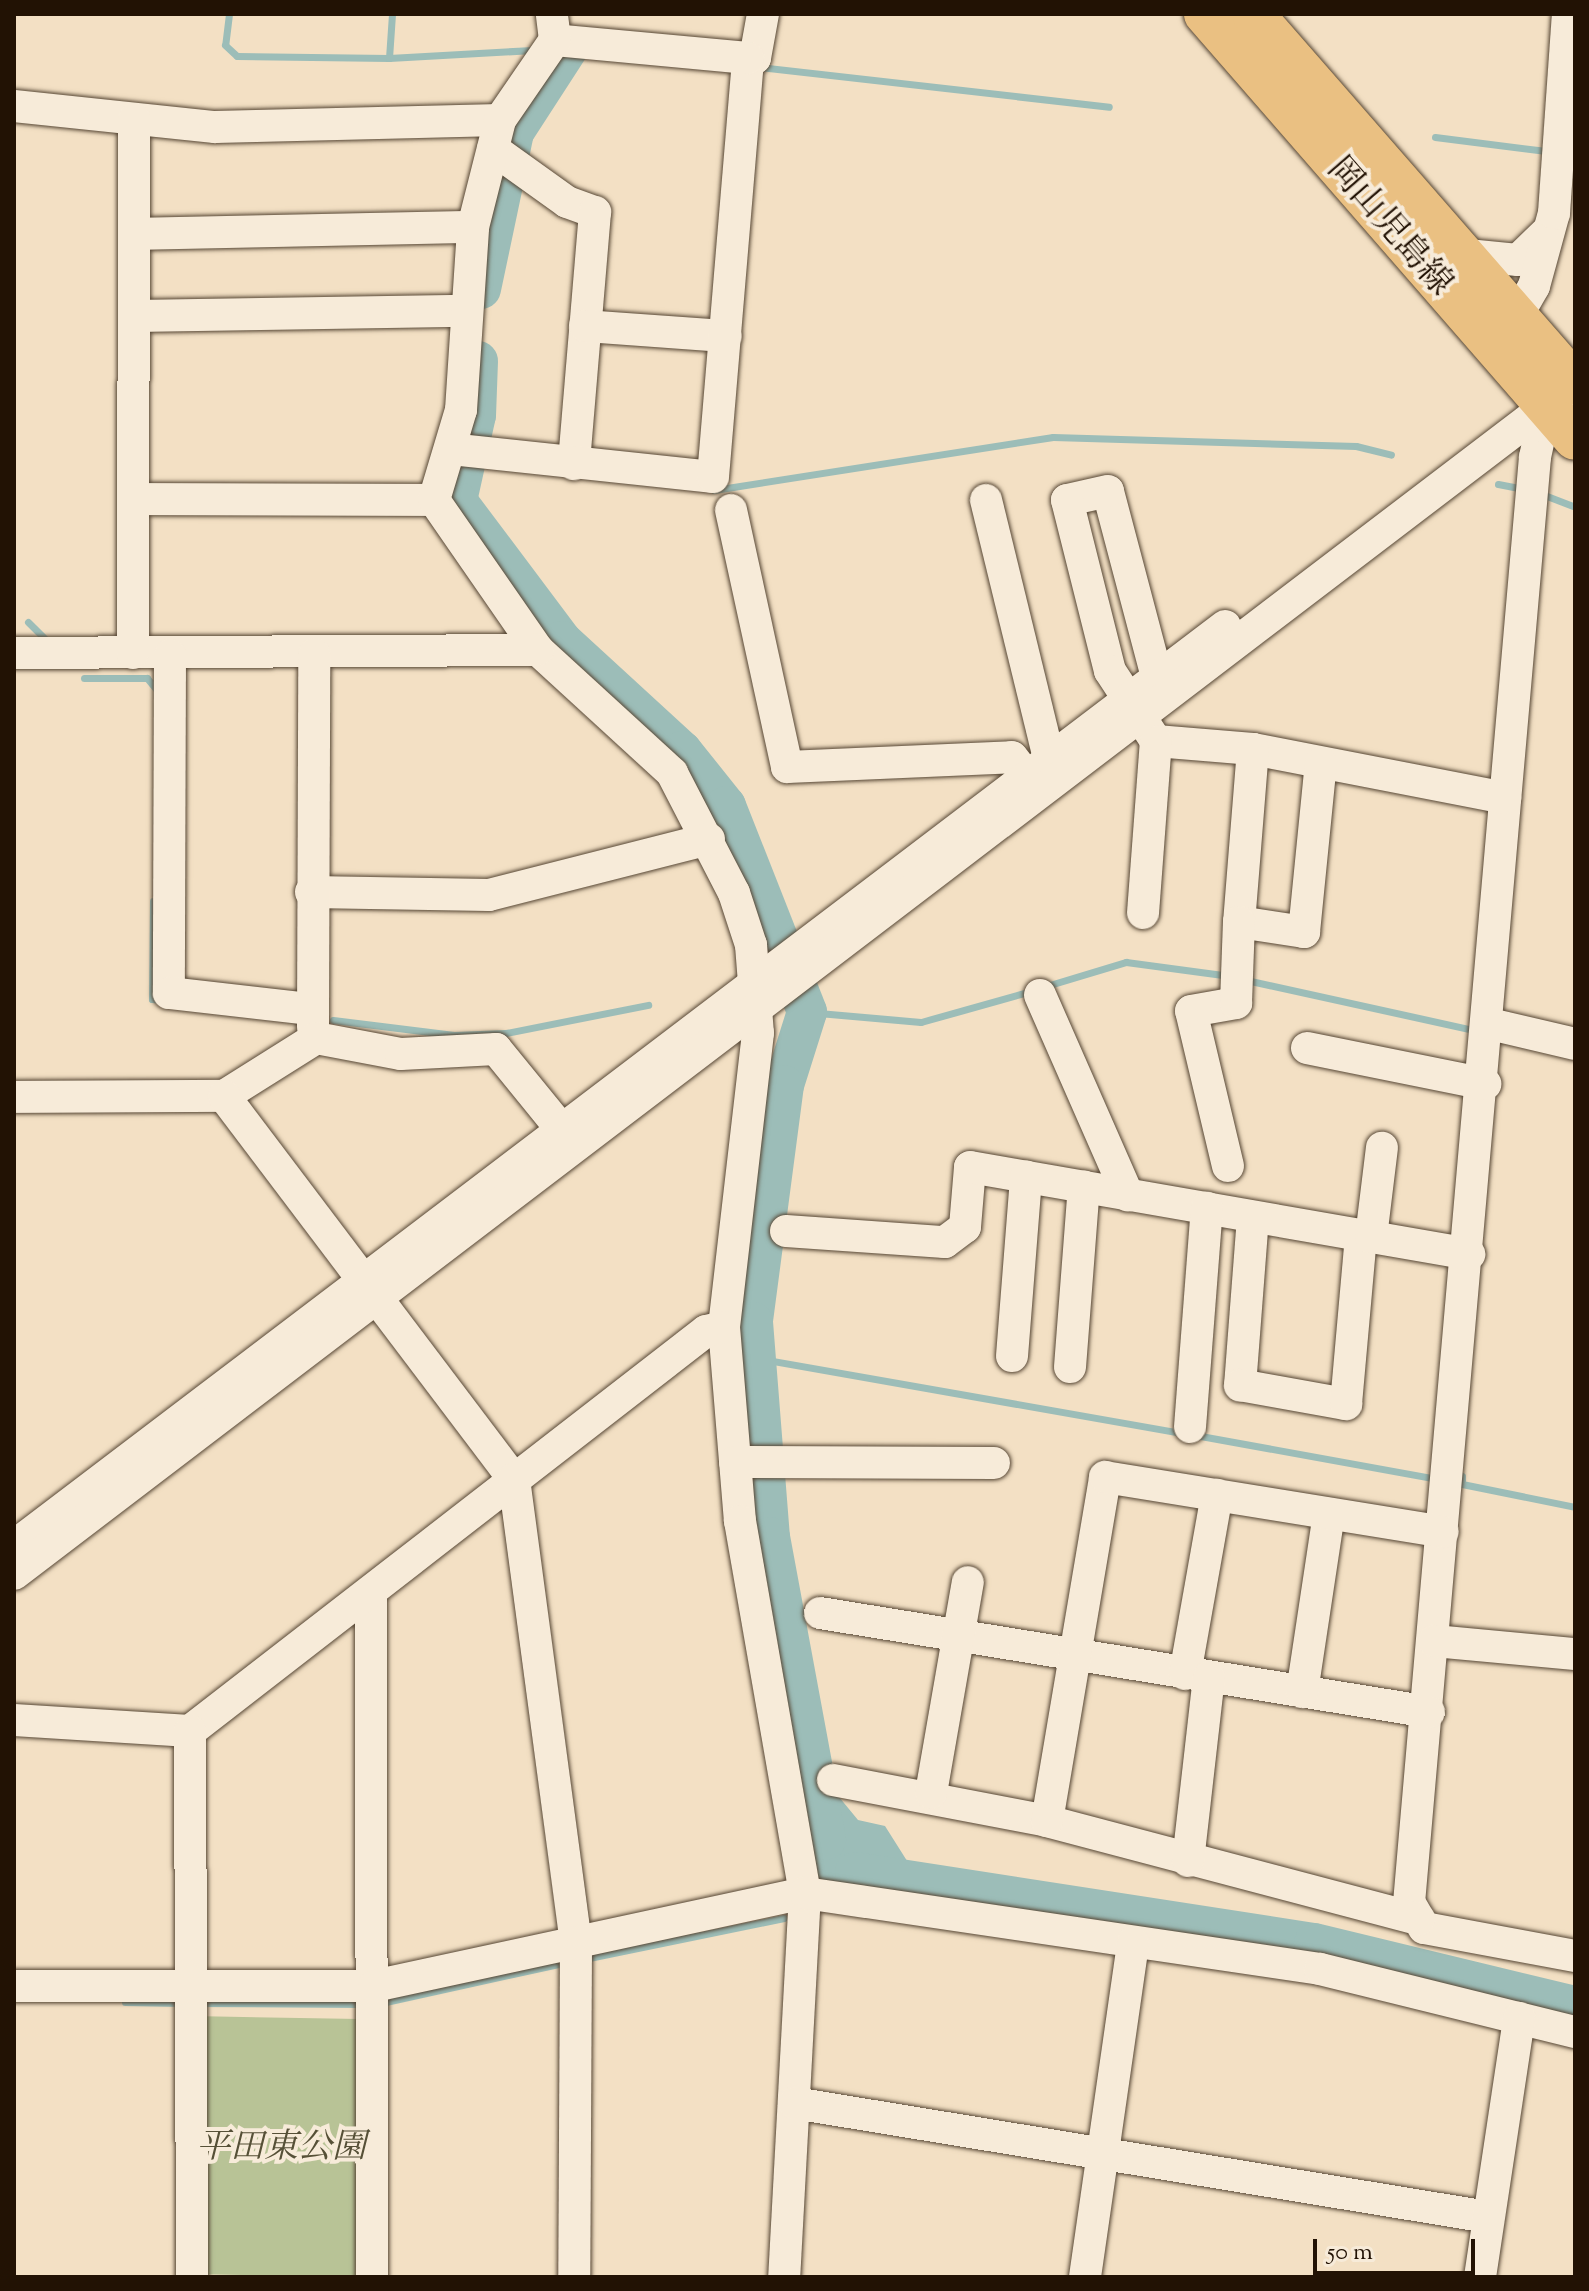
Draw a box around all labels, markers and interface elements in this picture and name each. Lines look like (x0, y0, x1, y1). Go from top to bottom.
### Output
street label: 岡山児島線 (1318, 149, 1460, 305)
park label: 平田東公園 (196, 2129, 366, 2169)
scale bar (1317, 2223, 1479, 2273)
text: 50 m (1327, 2236, 1373, 2270)

